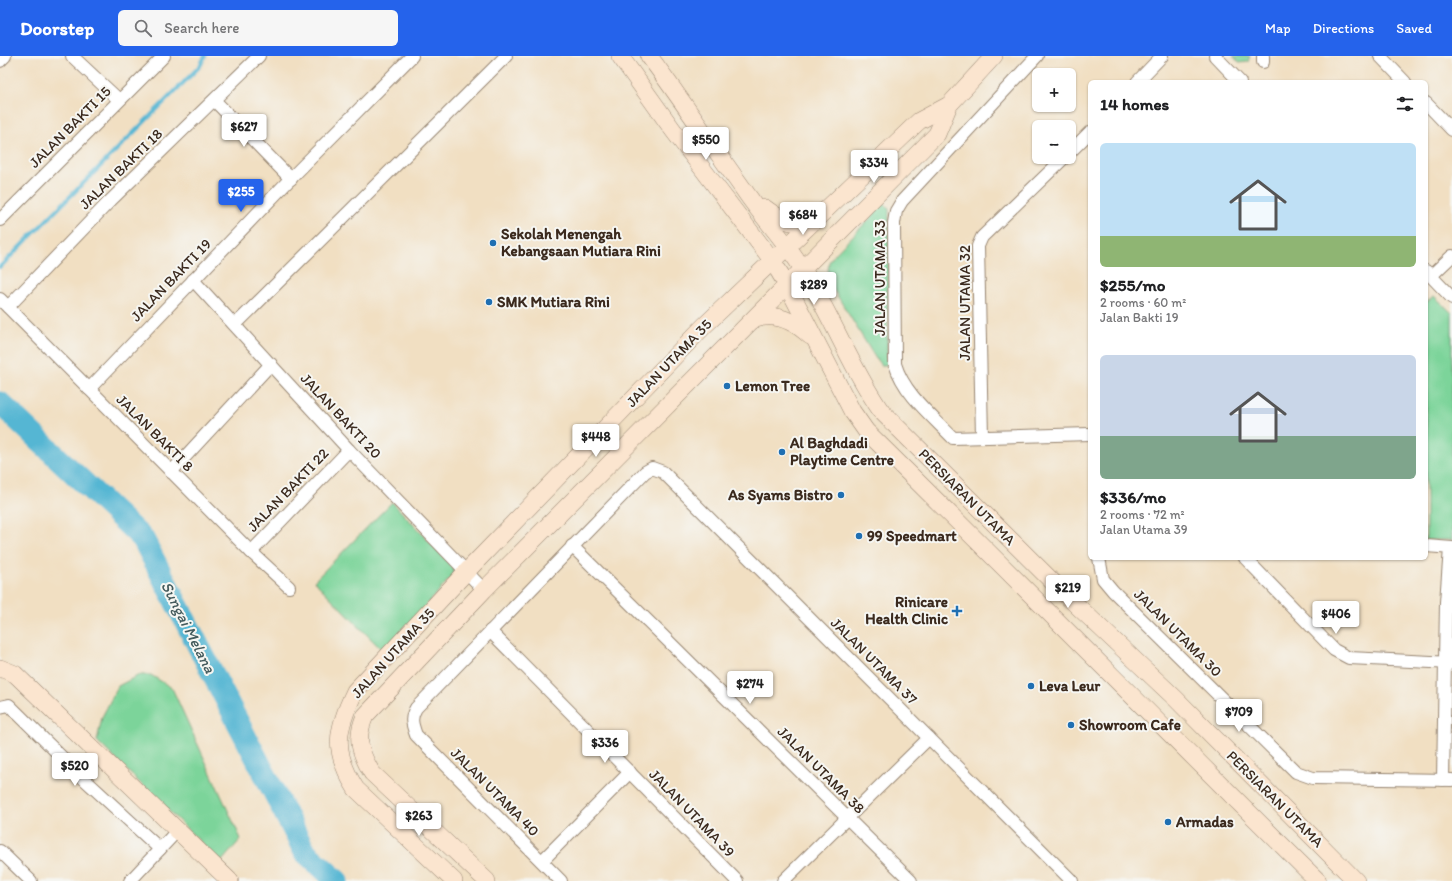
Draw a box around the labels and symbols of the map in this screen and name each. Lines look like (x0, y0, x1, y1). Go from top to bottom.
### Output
street label: JALAN BAKTI 15 (25, 82, 115, 172)
pin: $627 (220, 114, 268, 148)
street label: JALAN BAKTI 18 (76, 125, 166, 213)
pin: $550 (682, 127, 730, 161)
pin: $334 (850, 150, 898, 184)
pin: $255 (217, 179, 265, 213)
pin: $684 (779, 202, 827, 236)
street label: JALAN UTAMA 33 (871, 220, 889, 336)
place label: Sekolah Menengah Kebangsaan Mutiara Rini (501, 225, 661, 261)
street label: JALAN BAKTI 19 (127, 235, 215, 325)
marker: Sekolah Menengah Kebangsaan Mutiara Rini (488, 238, 498, 248)
street label: JALAN UTAMA 32 (956, 245, 974, 361)
pin: $289 (790, 272, 838, 306)
place label: SMK Mutiara Rini (497, 293, 610, 311)
marker: SMK Mutiara Rini (484, 297, 494, 307)
street label: JALAN UTAMA 35 (622, 315, 716, 411)
street label: JALAN BAKTI 20 (297, 369, 385, 463)
place label: Lemon Tree (735, 377, 810, 395)
marker: Lemon Tree (722, 381, 732, 391)
street label: JALAN BAKTI 8 (113, 391, 197, 475)
pin: $448 (572, 424, 620, 458)
place label: Al Baghdadi Playtime Centre (789, 434, 894, 470)
street label: JALAN BAKTI 22 (244, 444, 332, 536)
street label: PERSIARAN UTAMA (915, 445, 1019, 549)
marker: Al Baghdadi Playtime Centre (777, 447, 787, 457)
place label: As Syams Bistro (727, 486, 833, 505)
marker: As Syams Bistro (836, 490, 846, 500)
place label: 99 Speedmart (867, 527, 957, 546)
marker: 99 Speedmart (854, 531, 864, 541)
pin: $219 (1044, 575, 1092, 609)
water label: Sungai Melana (157, 578, 220, 677)
street label: JALAN UTAMA 30 (1130, 585, 1226, 681)
place label: Rinicare Health Clinic (865, 593, 948, 628)
pin: $406 (1312, 601, 1360, 635)
street label: JALAN UTAMA 35 (348, 604, 438, 702)
marker: Rinicare Health Clinic (951, 605, 963, 617)
street label: JALAN UTAMA 37 (827, 614, 921, 708)
pin: $274 (726, 671, 774, 705)
place label: Leva Leur (1039, 677, 1101, 695)
marker: Leva Leur (1026, 681, 1036, 691)
pin: $709 (1215, 699, 1263, 733)
place label: Showroom Cafe (1079, 716, 1181, 734)
marker: Showroom Cafe (1066, 720, 1076, 730)
street label: JALAN UTAMA 38 (774, 723, 868, 817)
pin: $336 (581, 730, 629, 764)
street label: JALAN UTAMA 40 (447, 744, 543, 840)
street label: PERSIARAN UTAMA (1223, 747, 1327, 851)
pin: $520 (51, 753, 99, 787)
street label: JALAN UTAMA 39 (645, 765, 739, 861)
pin: $263 (395, 803, 443, 837)
place label: Armadas (1175, 813, 1234, 831)
marker: Armadas (1163, 817, 1173, 827)

